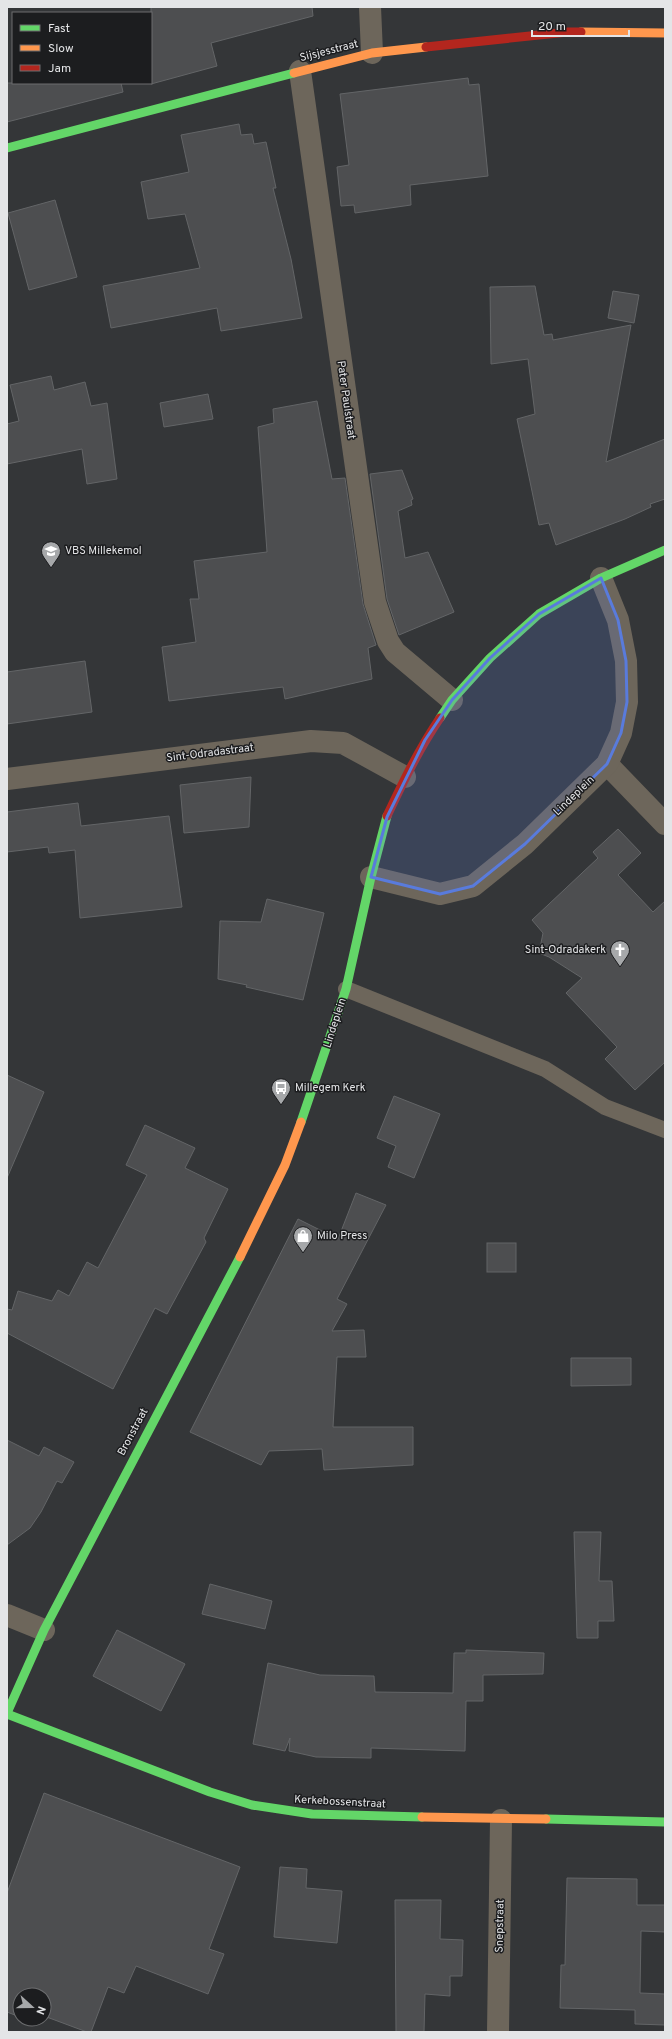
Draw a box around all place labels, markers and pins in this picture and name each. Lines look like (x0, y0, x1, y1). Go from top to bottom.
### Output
school or university icon: VBS Millekemol (40, 540, 62, 568)
place label: VBS Millekemol (65, 544, 142, 558)
church icon: Sint-Odradakerk (609, 939, 631, 967)
place label: Sint-Odradakerk (525, 943, 606, 957)
bus stop icon: Millegem Kerk (270, 1077, 292, 1105)
place label: Millegem Kerk (295, 1081, 366, 1095)
shop icon: Milo Press (292, 1225, 314, 1253)
place label: Milo Press (317, 1229, 367, 1243)

